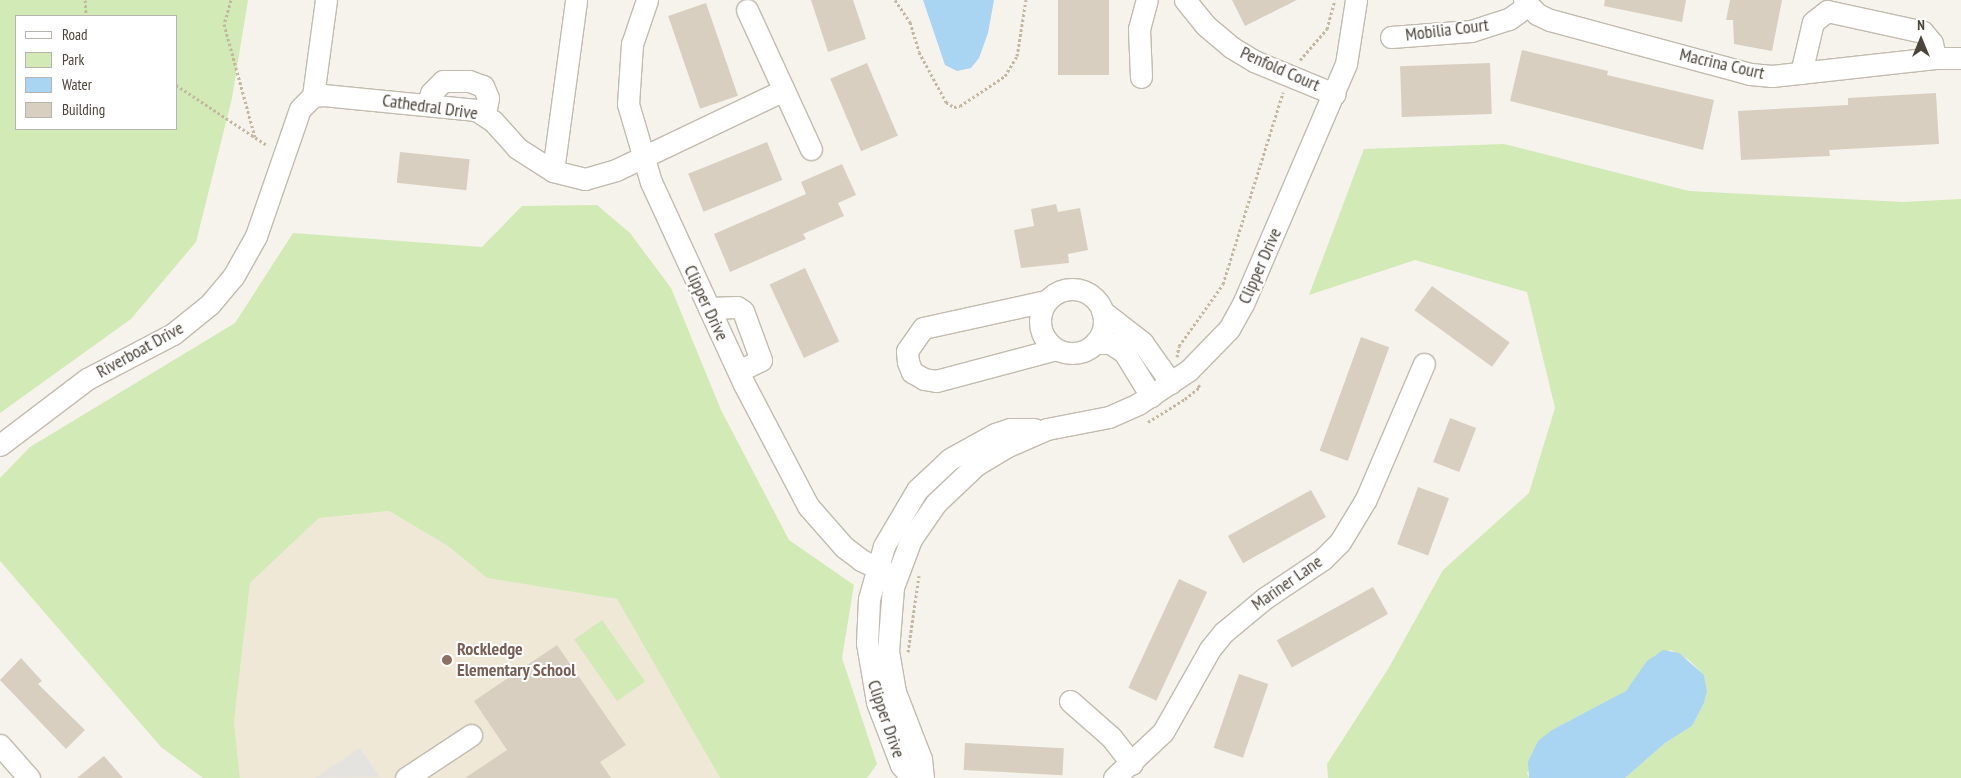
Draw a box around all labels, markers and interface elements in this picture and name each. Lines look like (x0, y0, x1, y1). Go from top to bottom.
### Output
street label: Mobilia Court (1404, 14, 1490, 46)
legend (15, 15, 178, 130)
north arrow (1896, 15, 1946, 65)
text: N (1917, 16, 1925, 34)
text: Road (62, 25, 88, 44)
street label: Penfold Court (1237, 42, 1323, 96)
street label: Macrina Court (1677, 44, 1767, 84)
text: Park (62, 50, 84, 69)
text: Water (62, 75, 92, 94)
street label: Cathedral Drive (381, 90, 479, 124)
text: Building (62, 100, 105, 119)
street label: Clipper Drive (1234, 225, 1286, 307)
street label: Clipper Drive (679, 262, 733, 344)
street label: Riverboat Drive (93, 317, 187, 383)
street label: Mariner Lane (1247, 551, 1327, 615)
place label: Rockledge Elementary School (457, 639, 576, 682)
marker: Rockledge Elementary School (441, 654, 453, 666)
street label: Clipper Drive (863, 677, 909, 761)

